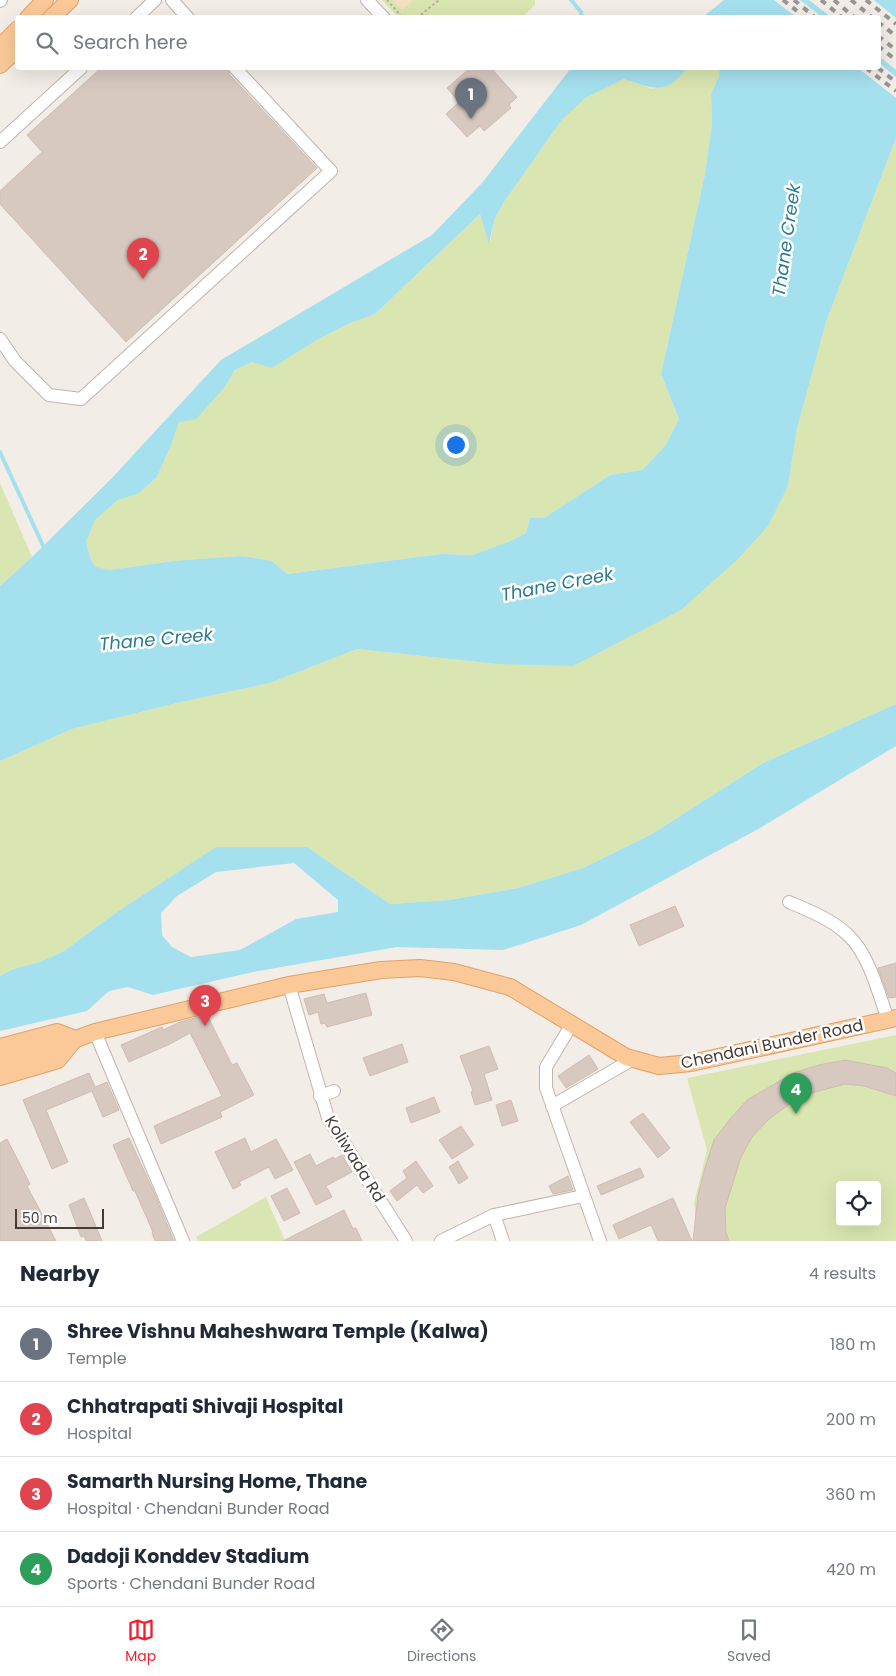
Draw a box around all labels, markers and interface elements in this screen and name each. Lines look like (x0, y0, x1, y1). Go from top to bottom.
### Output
search box (15, 15, 881, 70)
icon: search (33, 29, 61, 57)
text: Search here (73, 29, 187, 56)
pin: 1 (455, 78, 487, 119)
water label: Thane Creek (766, 181, 806, 298)
pin: 2 (127, 238, 159, 279)
your location (443, 432, 469, 458)
water label: Thane Creek (499, 561, 616, 607)
water label: Thane Creek (98, 622, 214, 656)
pin: 3 (189, 985, 221, 1026)
street label: Chendani Bunder Road (679, 1013, 865, 1075)
pin: 4 (780, 1073, 812, 1114)
street label: Koliwada Rd (319, 1111, 391, 1207)
map controls (836, 1181, 881, 1226)
button: locate (836, 1181, 881, 1226)
scale bar (15, 1206, 104, 1229)
text: 50 m (22, 1208, 58, 1228)
text: Nearby (20, 1259, 100, 1288)
text: 4 results (809, 1262, 876, 1285)
text: Shree Vishnu Maheshwara Temple (Kalwa) (67, 1318, 489, 1345)
text: 1 (33, 1333, 39, 1356)
text: 180 m (830, 1333, 876, 1356)
text: Temple (67, 1347, 127, 1370)
text: Chhatrapati Shivaji Hospital (67, 1393, 343, 1420)
text: 2 (31, 1408, 41, 1431)
text: 200 m (826, 1408, 876, 1431)
text: Hospital (67, 1422, 132, 1445)
text: Samarth Nursing Home, Thane (67, 1468, 367, 1495)
text: 3 (31, 1483, 41, 1506)
text: 360 m (826, 1483, 876, 1506)
text: Hospital · Chendani Bunder Road (67, 1497, 330, 1520)
text: Dadoji Konddev Stadium (67, 1543, 309, 1570)
text: 4 (31, 1558, 41, 1581)
text: 420 m (826, 1558, 876, 1581)
text: Sports · Chendani Bunder Road (67, 1572, 315, 1595)
tab: Map (125, 1616, 156, 1667)
tab: Directions (407, 1616, 476, 1667)
tab: Saved (727, 1616, 771, 1667)

